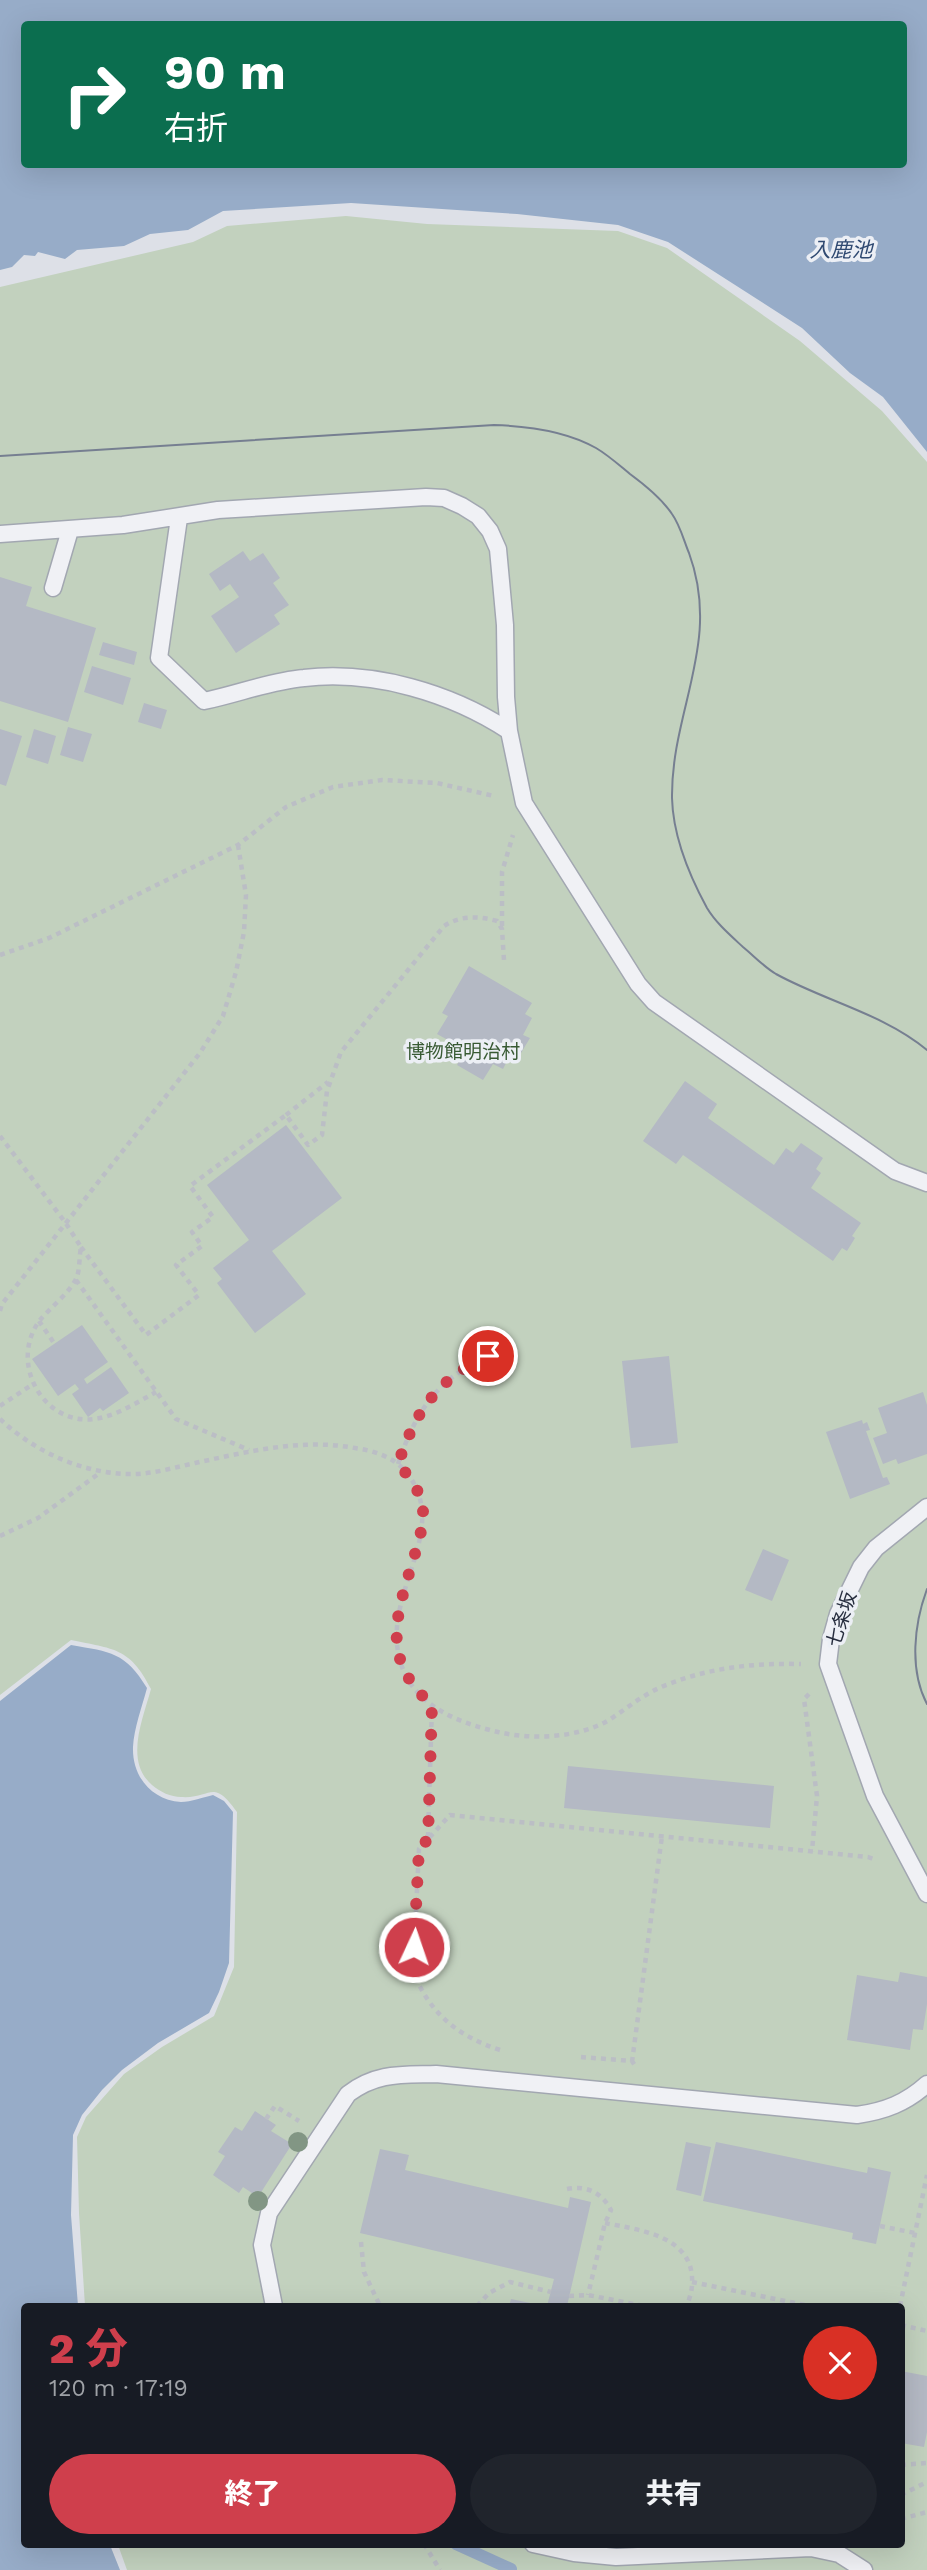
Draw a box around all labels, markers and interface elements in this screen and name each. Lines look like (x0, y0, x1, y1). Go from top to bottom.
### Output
text: 90 m (164, 43, 286, 101)
icon: right (49, 49, 140, 140)
text: 右折 (164, 109, 228, 147)
water label: 入鹿池 (810, 237, 874, 262)
park label: 博物館明治村 (406, 1040, 520, 1063)
pin (458, 1326, 518, 1386)
icon: arrive (469, 1337, 507, 1375)
street label: 七条坂 (822, 1588, 861, 1650)
position arrow (377, 1910, 451, 1984)
text: 2 分 (49, 2324, 127, 2373)
button: close (803, 2326, 877, 2400)
text: 120 m · 17:19 (49, 2375, 188, 2402)
button: 終了 (49, 2454, 456, 2534)
button: 共有 (470, 2454, 877, 2534)

